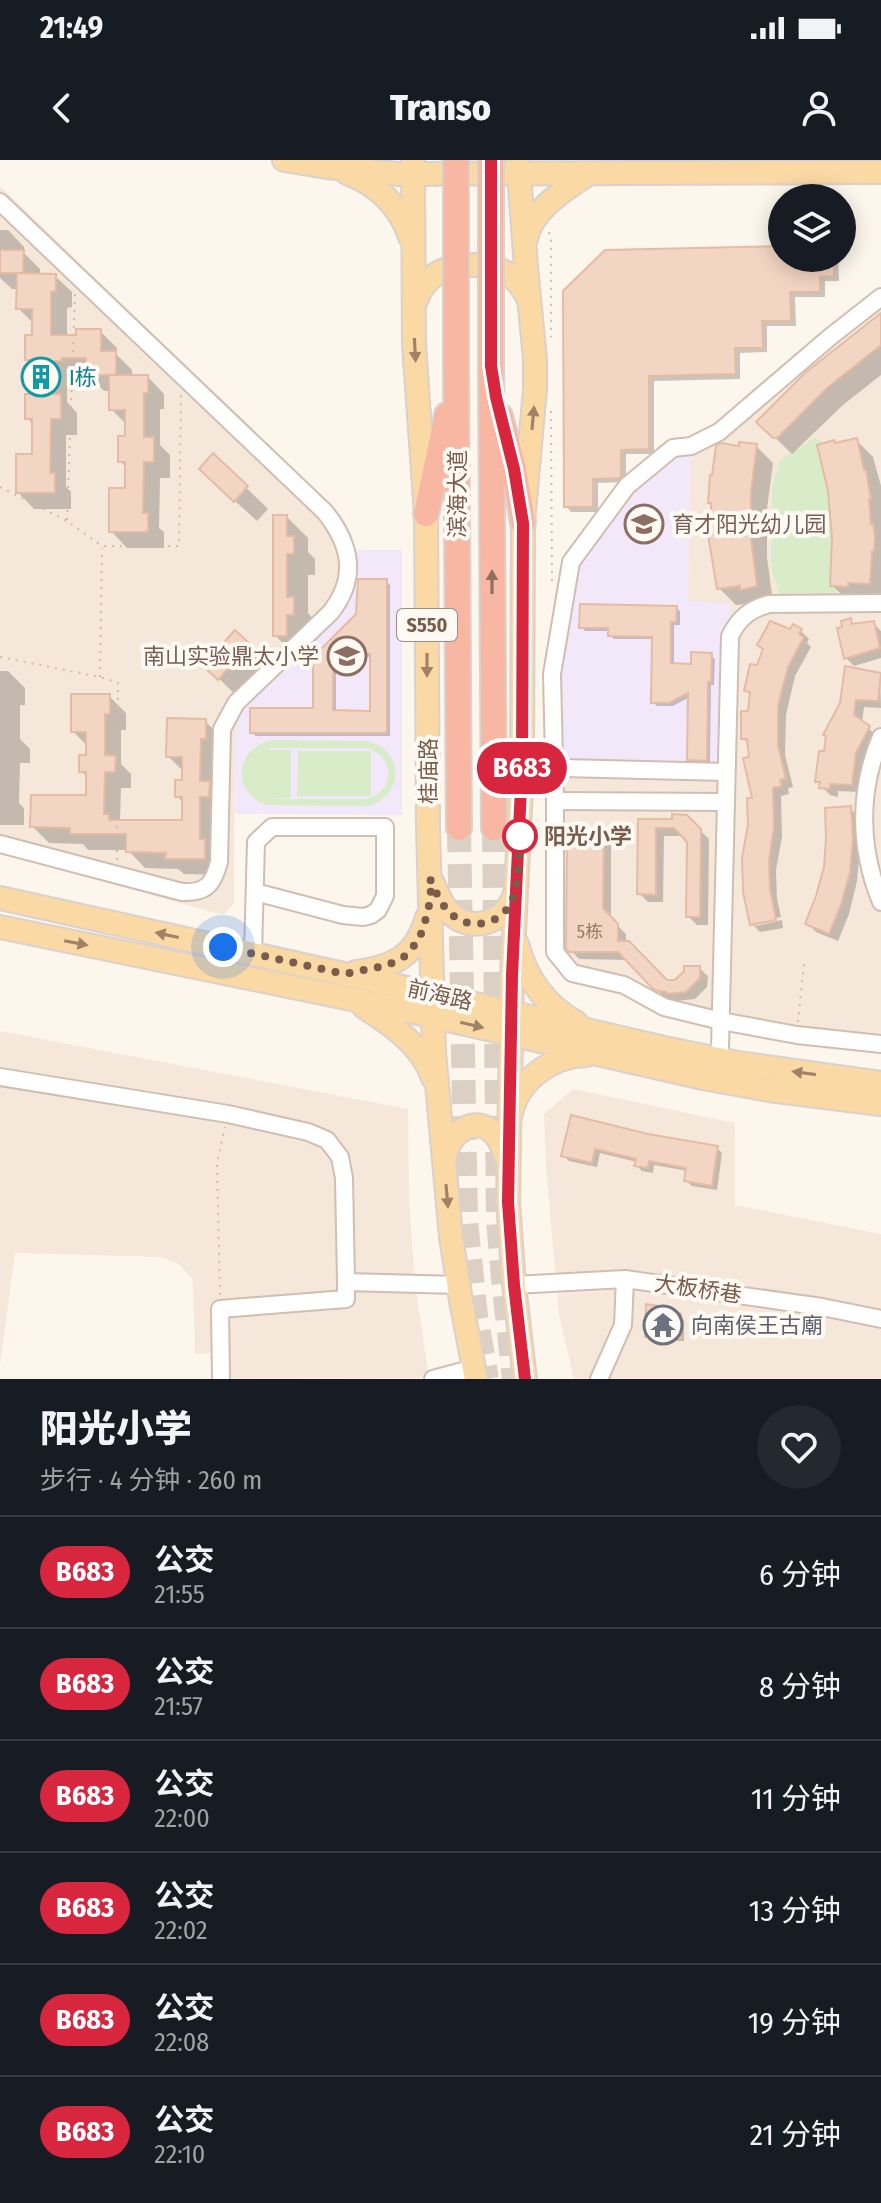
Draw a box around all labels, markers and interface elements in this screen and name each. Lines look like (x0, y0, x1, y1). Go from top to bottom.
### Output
text: 21:49 (40, 10, 103, 46)
icon: back (40, 86, 84, 130)
text: Transo (390, 86, 491, 130)
icon: person (797, 86, 841, 130)
map controls (768, 184, 856, 272)
button: layers (768, 184, 856, 272)
one-way arrow (408, 338, 421, 363)
building icon: I栋 (20, 356, 62, 398)
place label: I栋 (69, 364, 97, 391)
one-way arrow (526, 405, 539, 430)
street label: 滨海大道 (444, 450, 471, 538)
school or university icon: 育才阳光幼儿园 (623, 503, 665, 545)
place label: 育才阳光幼儿园 (672, 511, 826, 538)
one-way arrow (486, 569, 498, 594)
road number: S550 (397, 609, 457, 641)
school or university icon: 南山实验鼎太小学 (326, 635, 368, 677)
place label: 南山实验鼎太小学 (143, 643, 319, 670)
one-way arrow (421, 653, 433, 678)
street label: 桂庙路 (415, 738, 442, 804)
line badge: B683 (466, 742, 578, 794)
text: B683 (493, 751, 551, 784)
marker: 阳光小学 (503, 819, 537, 853)
place label: 阳光小学 (544, 823, 632, 850)
house number: 5栋 (577, 921, 603, 943)
your location (203, 927, 243, 967)
one-way arrow (154, 928, 179, 941)
one-way arrow (64, 937, 89, 950)
street label: 前海路 (405, 974, 475, 1016)
one-way arrow (459, 1020, 484, 1032)
one-way arrow (791, 1066, 816, 1079)
one-way arrow (441, 1184, 454, 1209)
street label: 大板桥巷 (653, 1270, 743, 1308)
temple icon: 向南侯王古廟 (642, 1304, 684, 1346)
place label: 向南侯王古廟 (691, 1312, 823, 1339)
button: heart (757, 1405, 841, 1489)
text: 阳光小学 (40, 1406, 192, 1452)
text: 步行 · 4 分钟 · 260 m (40, 1465, 262, 1496)
text: 公交 (154, 1542, 214, 1578)
text: B683 (56, 1555, 114, 1588)
text: 6 分钟 (759, 1557, 841, 1593)
text: 21:55 (154, 1579, 205, 1610)
text: 公交 (154, 1654, 214, 1690)
text: B683 (56, 1667, 114, 1700)
text: 8 分钟 (759, 1669, 841, 1705)
text: 21:57 (154, 1691, 203, 1722)
text: 公交 (154, 1766, 214, 1802)
text: B683 (56, 1779, 114, 1812)
text: 11 分钟 (751, 1781, 841, 1817)
text: 22:00 (154, 1803, 210, 1834)
text: 公交 (154, 1878, 214, 1914)
text: B683 (56, 1891, 114, 1924)
text: 13 分钟 (749, 1893, 841, 1929)
text: 22:02 (154, 1915, 208, 1946)
text: 公交 (154, 1990, 214, 2026)
text: B683 (56, 2003, 114, 2036)
text: 19 分钟 (748, 2005, 841, 2041)
text: 22:08 (154, 2027, 209, 2058)
text: 公交 (154, 2102, 214, 2138)
text: B683 (56, 2115, 114, 2148)
text: 21 分钟 (750, 2117, 841, 2153)
text: 22:10 (154, 2139, 205, 2170)

